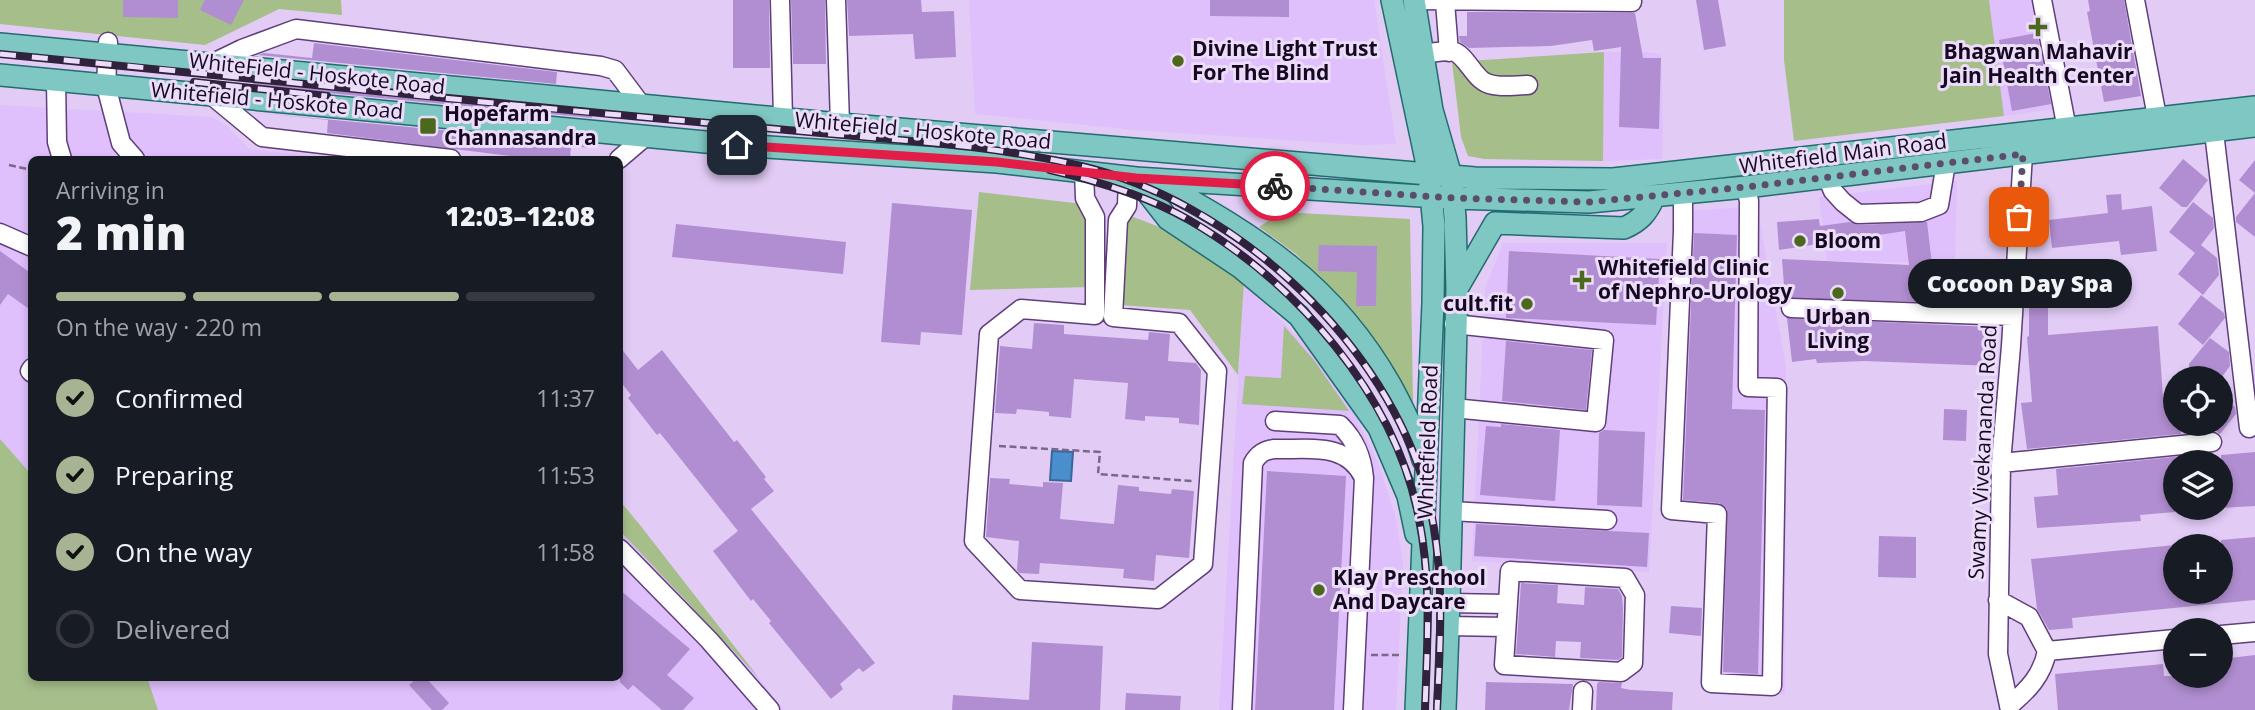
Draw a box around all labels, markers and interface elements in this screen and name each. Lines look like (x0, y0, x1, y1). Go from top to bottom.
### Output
marker: Bhagwan Mahavir Jain Health Center (2028, 17, 2048, 37)
place label: Divine Light Trust For The Blind (1192, 34, 1378, 86)
place label: Bhagwan Mahavir Jain Health Center (1940, 37, 2134, 89)
street label: WhiteField - Hoskote Road (188, 46, 446, 100)
marker: Divine Light Trust For The Blind (1170, 53, 1186, 69)
street label: Whitefield - Hoskote Road (150, 75, 405, 125)
place label: Hopefarm Channasandra (444, 99, 597, 151)
street label: WhiteField - Hoskote Road (794, 105, 1052, 155)
pin (707, 115, 767, 175)
marker: Hopefarm Channasandra (418, 116, 438, 136)
icon: home (718, 126, 756, 164)
street label: Whitefield Main Road (1737, 126, 1948, 180)
courier (1240, 151, 1310, 221)
icon: bike (1256, 167, 1294, 205)
text: Arriving in (56, 174, 165, 206)
pin (1989, 187, 2049, 247)
text: 12:03–12:08 (445, 198, 595, 234)
icon: bag (2000, 198, 2038, 236)
text: 2 min (56, 201, 187, 263)
place label: Bloom (1814, 226, 1881, 254)
marker: Bloom (1792, 233, 1808, 249)
place label: Whitefield Clinic of Nephro-Urology (1598, 253, 1792, 305)
callout: Cocoon Day Spa (1907, 259, 2131, 308)
text: Cocoon Day Spa (1927, 267, 2113, 299)
marker: Whitefield Clinic of Nephro-Urology (1572, 270, 1592, 290)
marker: Urban Living (1830, 285, 1846, 301)
place label: cult.fit (1443, 289, 1513, 317)
marker: cult.fit (1519, 296, 1535, 312)
place label: Urban Living (1805, 302, 1871, 354)
text: On the way · 220 m (56, 311, 262, 343)
street label: Swamy Vivekananda Road (1961, 324, 2003, 580)
street label: Whitefield Road (1410, 364, 1444, 520)
map controls (2163, 366, 2233, 688)
button: locate (2163, 366, 2233, 436)
icon: check (56, 379, 94, 417)
text: Confirmed (115, 380, 243, 416)
text: 11:37 (536, 382, 595, 414)
button: layers (2163, 450, 2233, 520)
icon: check (56, 456, 94, 494)
text: Preparing (115, 457, 233, 493)
text: 11:53 (536, 459, 595, 491)
icon: check (56, 533, 94, 571)
text: On the way (115, 534, 252, 570)
button: + (2163, 534, 2233, 604)
text: 11:58 (536, 536, 595, 568)
place label: Klay Preschool And Daycare (1333, 563, 1486, 615)
marker: Klay Preschool And Daycare (1311, 582, 1327, 598)
text: Delivered (115, 611, 230, 647)
button: − (2163, 618, 2233, 688)

